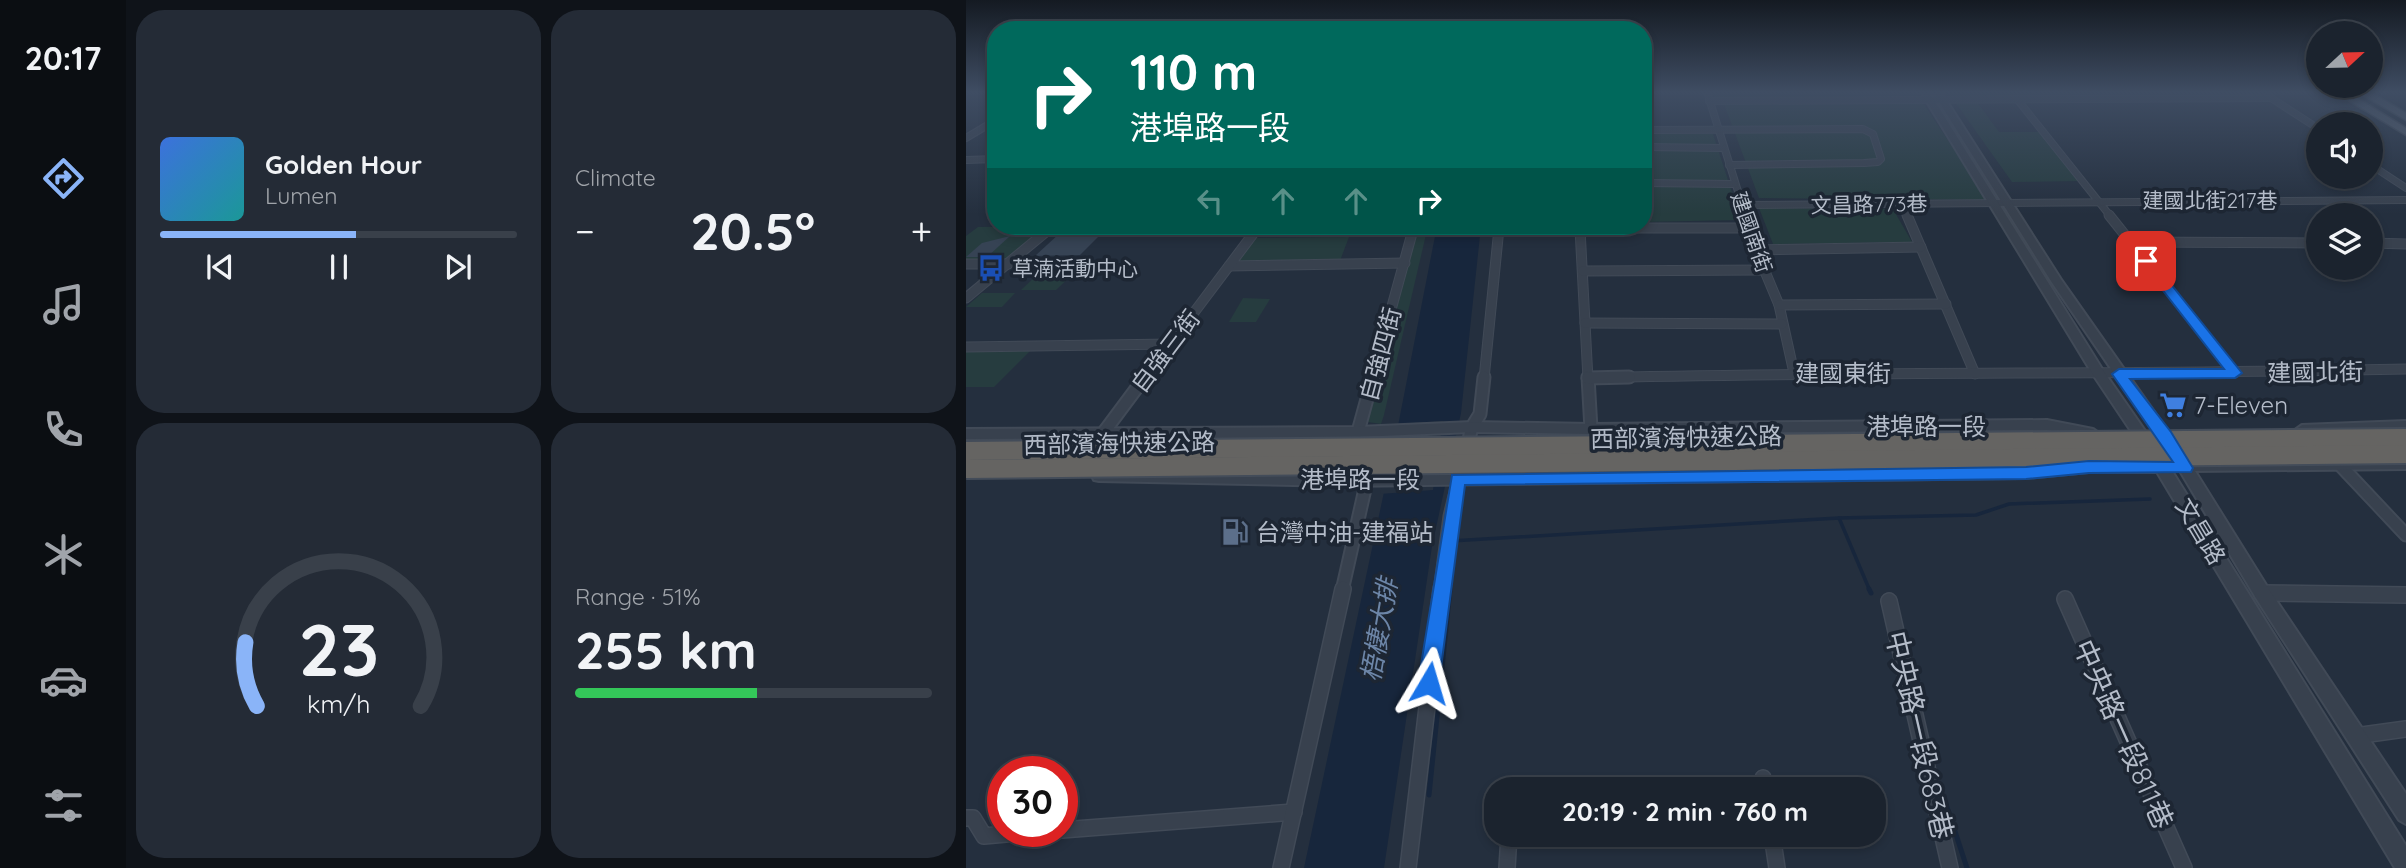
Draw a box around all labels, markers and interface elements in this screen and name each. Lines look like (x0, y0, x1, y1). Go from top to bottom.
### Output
north arrow (2306, 21, 2384, 98)
map controls (2306, 21, 2383, 280)
text: 20:17 (25, 38, 101, 78)
text: 110 m (1130, 41, 1257, 102)
icon: right (1015, 49, 1106, 140)
text: 港埠路一段 (1130, 107, 1290, 147)
button: sound (2306, 112, 2383, 189)
text: Golden Hour (265, 148, 422, 181)
icon: directions (39, 154, 88, 203)
text: Climate (575, 163, 656, 192)
text: Lumen (265, 181, 338, 210)
icon: left (1191, 182, 1229, 220)
icon: ahead (1264, 182, 1302, 220)
icon: ahead (1337, 182, 1375, 220)
icon: right (1410, 182, 1448, 220)
street label: 建國北街217巷 (2142, 187, 2278, 213)
street label: 建國南街 (1726, 188, 1778, 276)
street label: 文昌路773巷 (1811, 190, 1927, 218)
text: 20.5° (690, 198, 815, 263)
button: layers (2306, 203, 2383, 280)
text: − (575, 207, 595, 255)
text: + (911, 207, 932, 255)
pin (2116, 231, 2176, 291)
icon: arrive (2127, 242, 2165, 280)
icon: previous (201, 248, 239, 286)
icon: pause (320, 248, 358, 286)
icon: next (439, 248, 477, 286)
bus stop icon: 草湳活動中心 (976, 253, 1006, 283)
place label: 草湳活動中心 (1012, 255, 1138, 281)
icon: music (39, 280, 88, 329)
street label: 自強三街 (1124, 304, 1206, 398)
street label: 自強四街 (1353, 304, 1407, 404)
street label: 建國北街 (2267, 356, 2363, 388)
street label: 建國東街 (1795, 358, 1891, 388)
supermarket icon: 7-Eleven (2158, 390, 2188, 420)
place label: 7-Eleven (2194, 390, 2288, 420)
icon: phone (39, 405, 88, 454)
street label: 港埠路一段 (1866, 411, 1986, 441)
street label: 西部濱海快速公路 (1590, 420, 1782, 454)
street label: 西部濱海快速公路 (1023, 426, 1215, 460)
street label: 港埠路一段 (1300, 464, 1420, 494)
street label: 文昌路 (2170, 492, 2232, 570)
fuel station icon: 台灣中油-建福站 (1220, 517, 1250, 547)
place label: 台灣中油-建福站 (1256, 517, 1433, 547)
icon: climate (39, 530, 88, 579)
water label: 梧棲大排 (1354, 573, 1405, 684)
text: Range · 51% (575, 582, 701, 611)
text: 23 (298, 604, 379, 695)
text: 255 km (575, 617, 757, 682)
street label: 中央路一段683巷 (1879, 627, 1961, 843)
street label: 中央路一段811巷 (2067, 634, 2181, 834)
position arrow (1392, 646, 1466, 720)
icon: car (39, 656, 88, 705)
text: km/h (307, 688, 370, 719)
speed limit sign: 30 (987, 756, 1078, 847)
icon: filters (39, 781, 88, 830)
text: 20:19 · 2 min · 760 m (1562, 795, 1808, 828)

